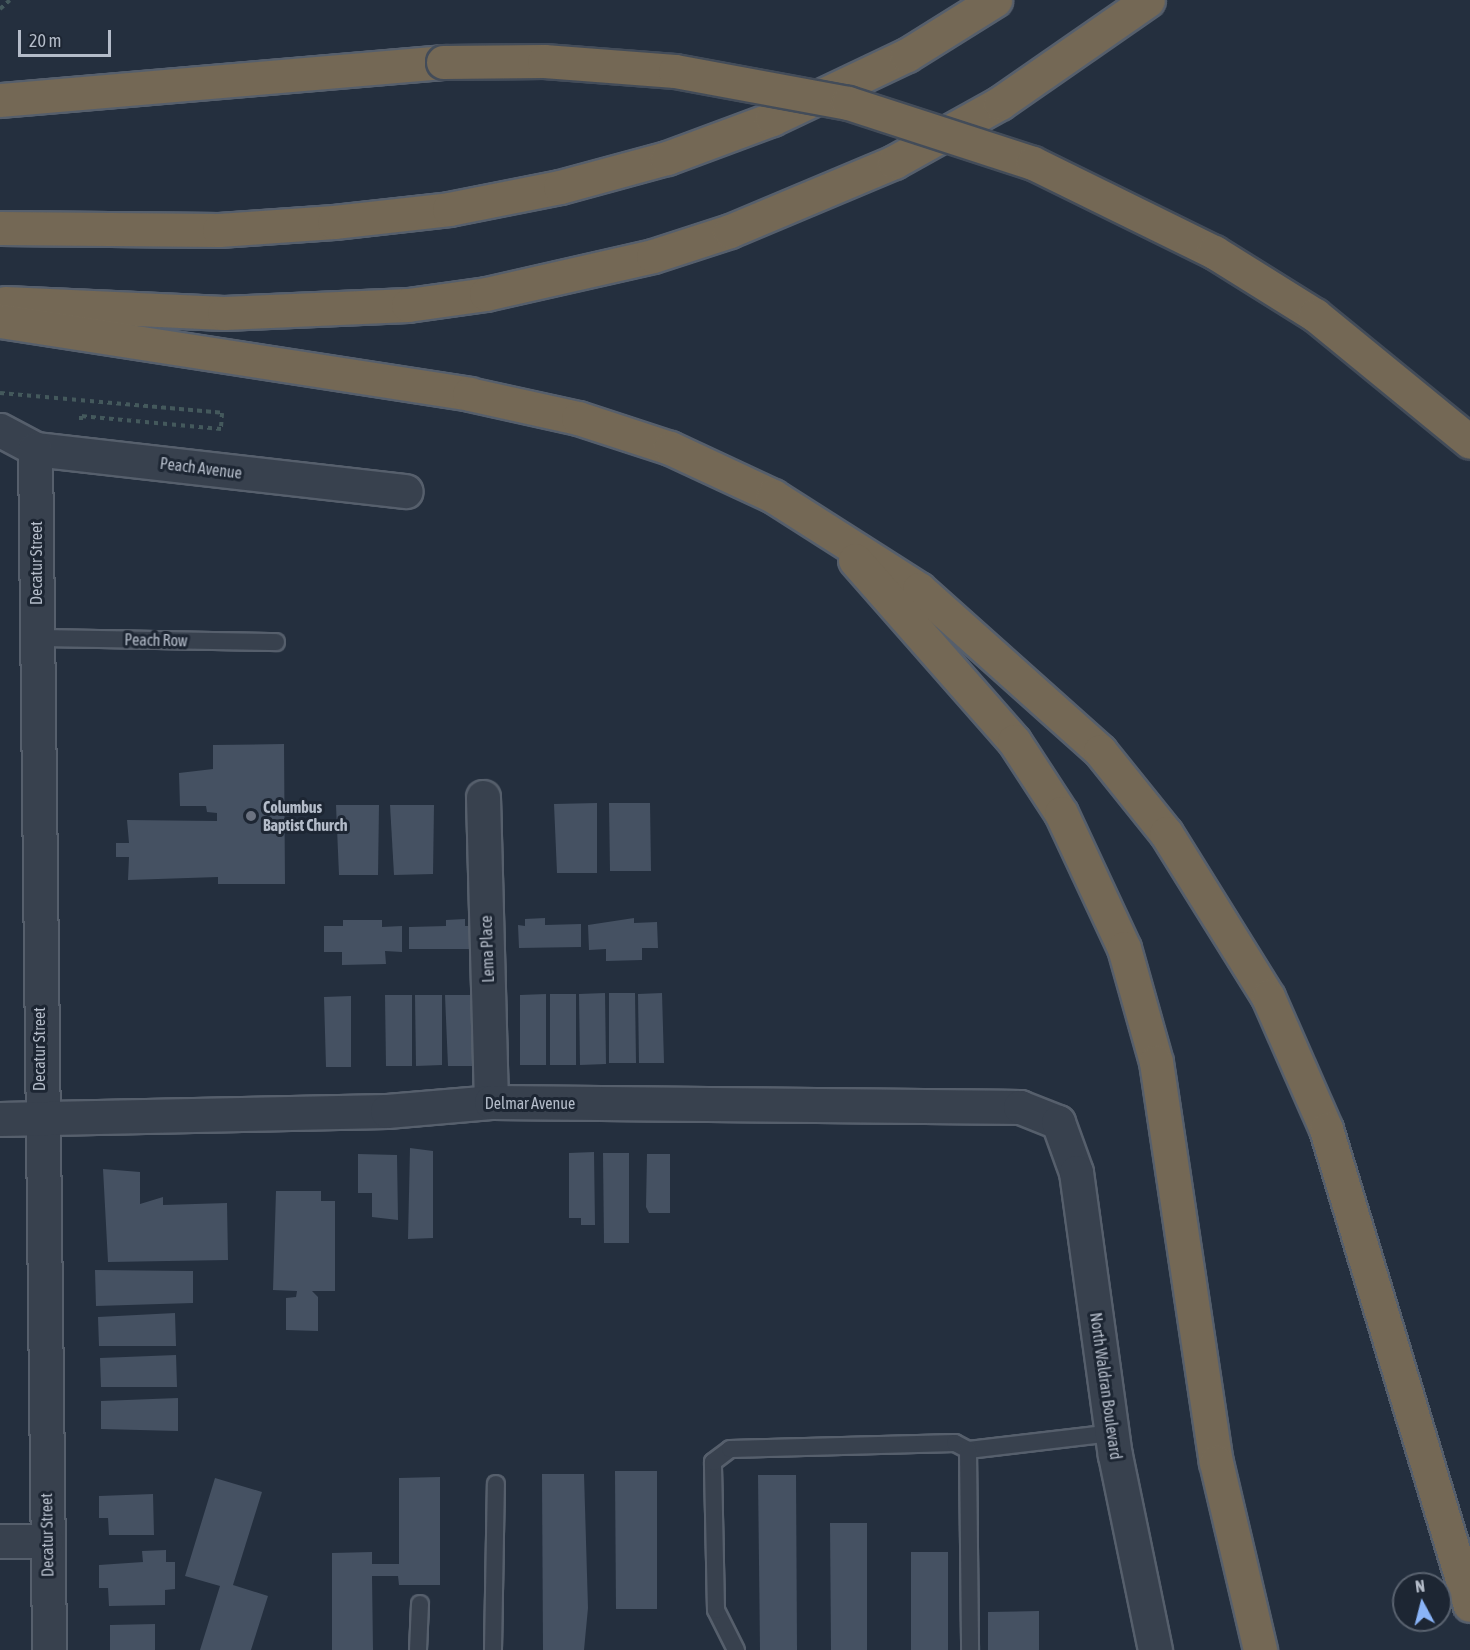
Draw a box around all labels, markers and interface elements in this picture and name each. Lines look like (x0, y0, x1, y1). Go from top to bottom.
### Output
scale bar (21, 18, 114, 56)
text: 20 m (29, 30, 61, 51)
street label: Peach Avenue (159, 453, 243, 483)
street label: Decatur Street (26, 521, 46, 605)
street label: Peach Row (124, 630, 188, 650)
place label: Columbus Baptist Church (263, 797, 347, 835)
marker: Columbus Baptist Church (244, 809, 258, 823)
street label: Lema Place (476, 915, 498, 983)
street label: Decatur Street (29, 1007, 49, 1091)
street label: Delmar Avenue (485, 1093, 575, 1113)
street label: North Waldran Boulevard (1086, 1311, 1126, 1461)
street label: Decatur Street (37, 1493, 57, 1577)
north arrow (1392, 1572, 1452, 1632)
text: N (1414, 1577, 1426, 1596)

